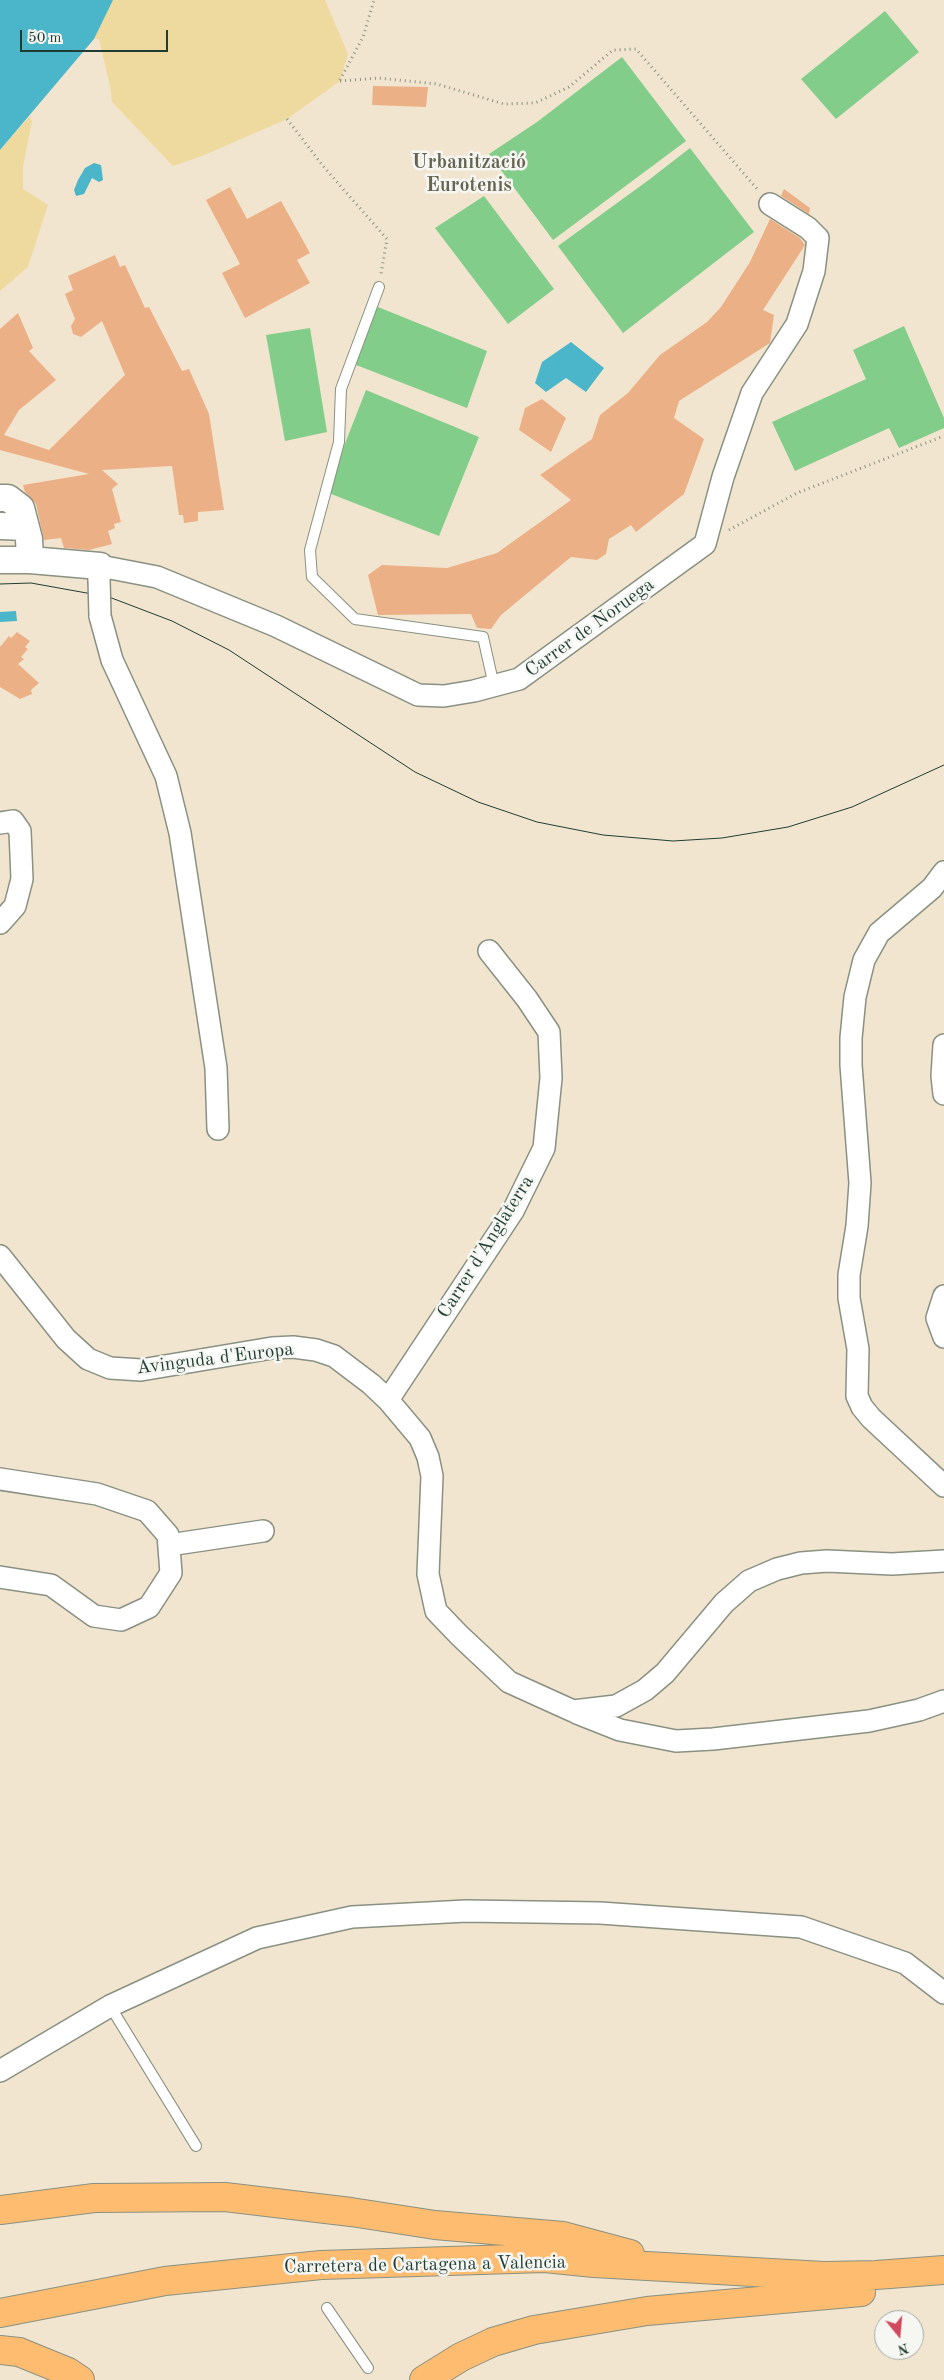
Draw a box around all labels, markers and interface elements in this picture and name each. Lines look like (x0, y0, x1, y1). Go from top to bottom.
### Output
scale bar (22, 20, 170, 52)
text: 50 m (28, 31, 62, 46)
district label: Urbanització Eurotenis (412, 151, 526, 198)
street label: Carrer de Noruega (521, 574, 659, 682)
street label: Carrer d'Anglaterra (433, 1171, 539, 1323)
street label: Avinguda d'Europa (135, 1338, 295, 1380)
street label: Carretera de Cartagena a Valencia (284, 2251, 566, 2279)
north arrow (874, 2310, 924, 2360)
text: N (896, 2340, 910, 2357)

